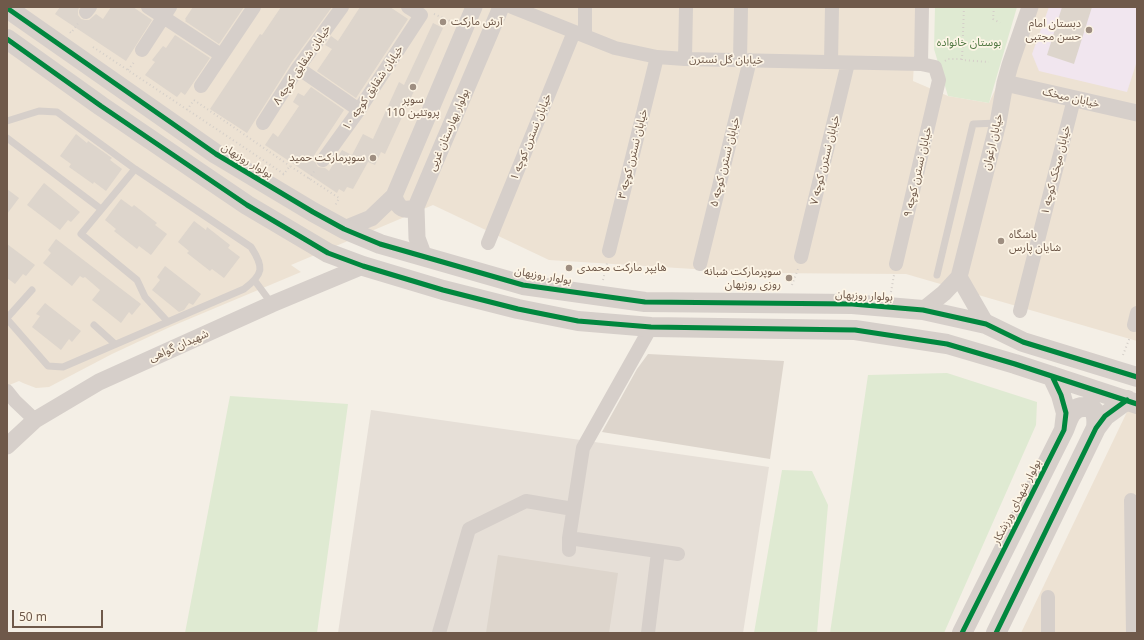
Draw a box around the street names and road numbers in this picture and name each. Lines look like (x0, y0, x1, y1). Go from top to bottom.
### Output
street label: خیابان شقایق کوچه ۸ (270, 23, 334, 107)
street label: خیابان شقایق کوچه ۱۰ (340, 43, 406, 133)
street label: خیابان گل نسترن (689, 53, 763, 67)
street label: خیابان میخک (1041, 85, 1101, 111)
street label: بولوار بهارستان غربی (426, 87, 472, 173)
street label: خیابان نسترن کوچه ۱ (508, 92, 554, 182)
street label: خیابان نسترن کوچه ۳ (615, 108, 651, 200)
street label: خیابان ارغوان (980, 112, 1006, 172)
street label: خیابان نسترن کوچه ۷ (807, 114, 843, 206)
street label: خیابان نسترن کوچه ۵ (707, 116, 743, 208)
street label: خیابان میخک کوچه ۱ (1039, 124, 1073, 216)
street label: خیابان نسترن کوچه ۹ (901, 126, 935, 218)
street label: بولوار روزبهان (219, 140, 275, 182)
street label: بولوار روزبهان (513, 264, 573, 288)
street label: بولوار روزبهان (835, 288, 893, 304)
street label: شهیدان گواهی (147, 327, 211, 365)
street label: بولوار شهدای ورزشکار (990, 457, 1044, 547)

